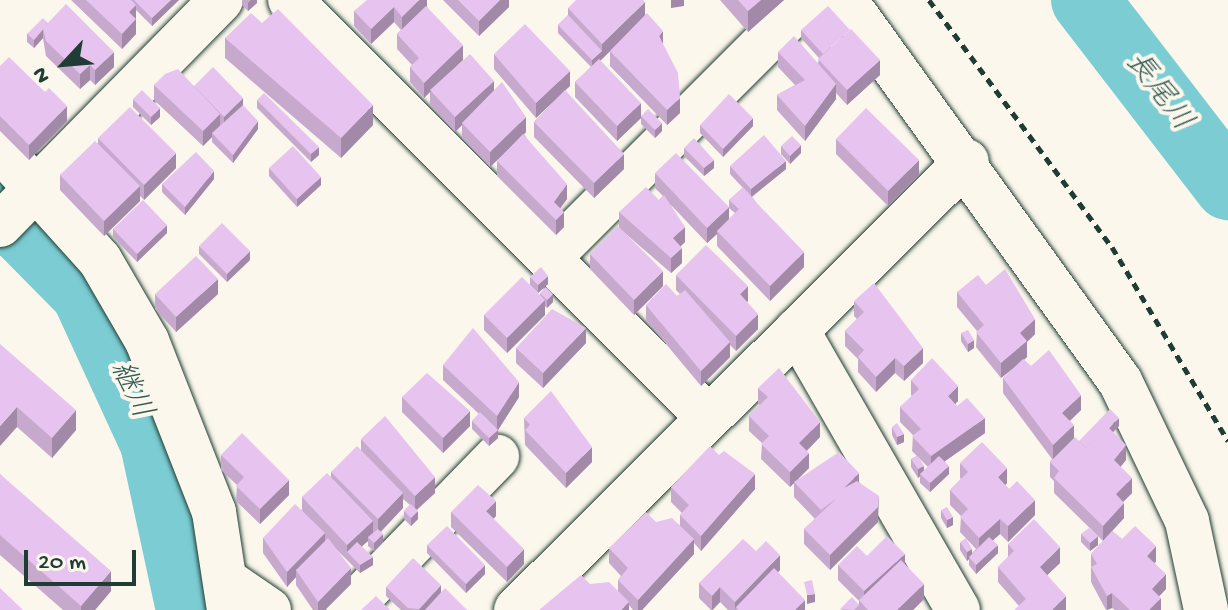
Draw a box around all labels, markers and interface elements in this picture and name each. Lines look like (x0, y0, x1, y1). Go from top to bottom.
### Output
north arrow (24, 24, 104, 104)
water label: 長尾川 (1116, 46, 1198, 140)
text: N (28, 62, 57, 87)
water label: 継川 (100, 356, 158, 426)
scale bar (28, 534, 140, 584)
text: 20 m (38, 549, 86, 578)

